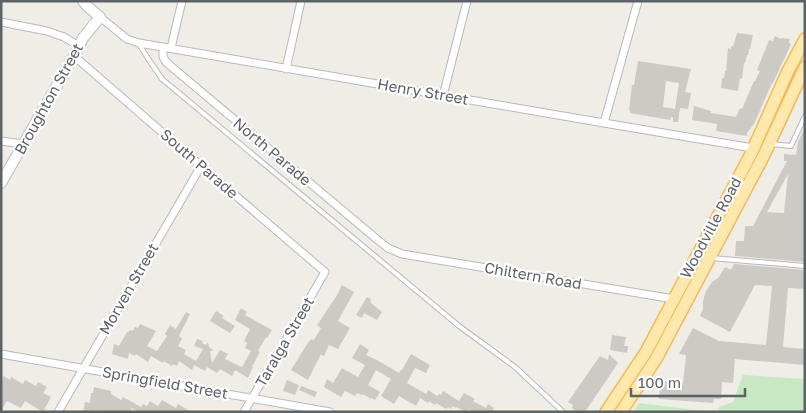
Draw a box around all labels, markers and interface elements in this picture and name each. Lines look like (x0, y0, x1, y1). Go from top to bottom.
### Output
street label: Broughton Street (10, 40, 86, 157)
street label: Henry Street (376, 74, 470, 108)
street label: North Parade (230, 114, 315, 189)
street label: South Parade (157, 125, 242, 202)
street label: Woodville Road (676, 174, 744, 281)
street label: Morven Street (95, 240, 162, 337)
street label: Chiltern Road (483, 258, 583, 292)
street label: Taralga Street (251, 293, 317, 390)
street label: Springfield Street (101, 362, 229, 402)
scale bar (631, 366, 745, 398)
text: 100 m (638, 373, 681, 391)

